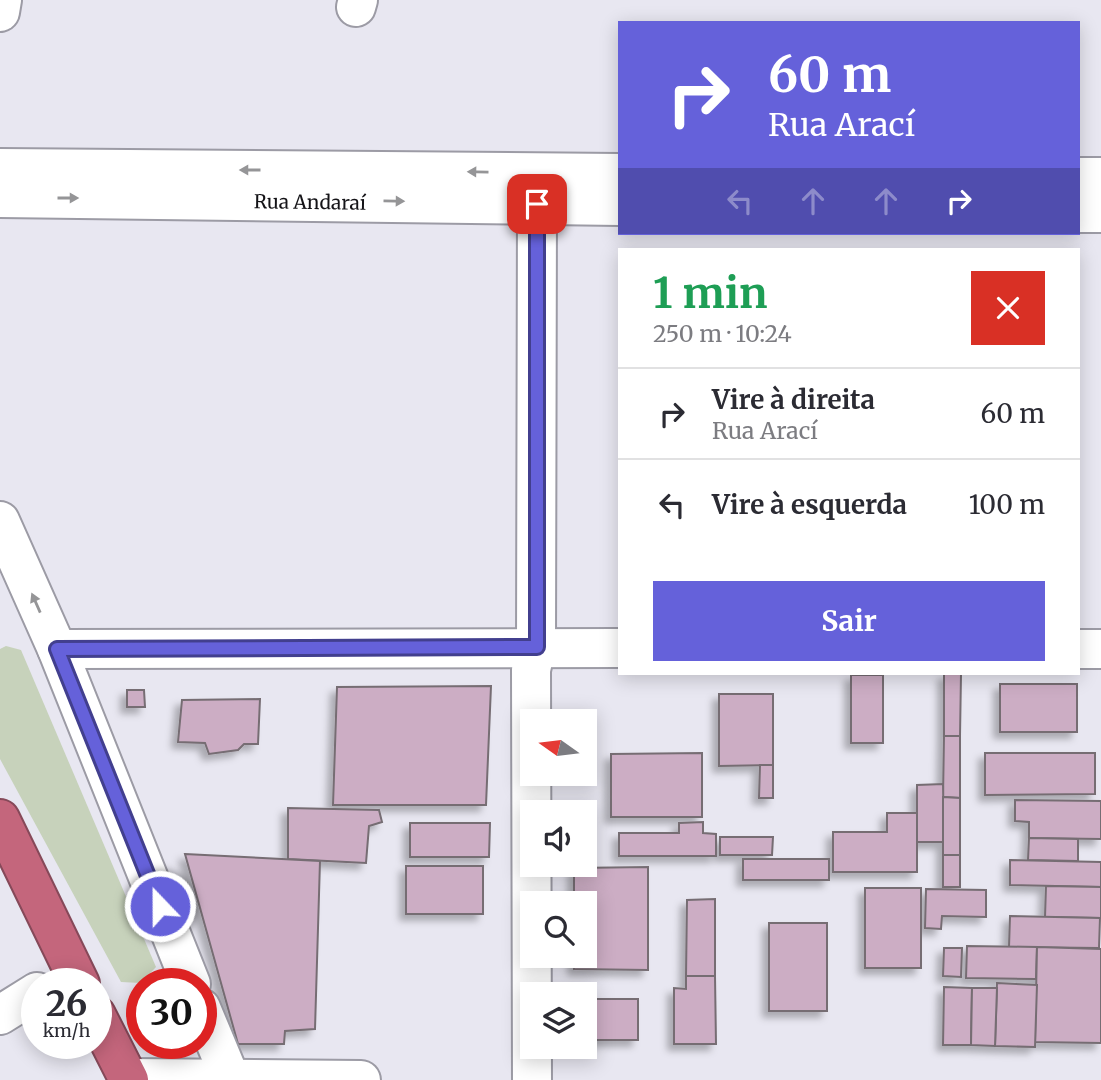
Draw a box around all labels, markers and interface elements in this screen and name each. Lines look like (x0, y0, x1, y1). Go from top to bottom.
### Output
text: 60 m (768, 44, 891, 105)
icon: right (653, 49, 744, 140)
text: Rua Arací (768, 105, 915, 145)
one-way arrow (239, 164, 261, 176)
one-way arrow (467, 166, 489, 178)
pin (507, 174, 567, 234)
icon: left (721, 182, 759, 220)
icon: ahead (794, 182, 832, 220)
icon: ahead (867, 182, 905, 220)
icon: right (940, 182, 978, 220)
icon: arrive (518, 185, 556, 223)
street label: Rua Andaraí (254, 189, 367, 215)
one-way arrow (57, 192, 79, 204)
one-way arrow (383, 196, 405, 207)
text: 1 min (653, 267, 767, 319)
button: close (971, 271, 1045, 345)
text: 250 m · 10:24 (653, 319, 792, 348)
text: Vire à direita (712, 383, 875, 416)
icon: right (653, 395, 691, 433)
text: 60 m (981, 397, 1045, 430)
text: Rua Arací (712, 416, 818, 445)
icon: left (653, 486, 691, 524)
text: Vire à esquerda (712, 488, 907, 521)
text: 100 m (969, 488, 1045, 521)
button: Sair (653, 581, 1045, 661)
one-way arrow (30, 593, 42, 613)
north arrow (520, 709, 597, 786)
map controls (520, 709, 597, 1059)
button: sound (520, 800, 597, 877)
position arrow (123, 869, 197, 943)
button: search (520, 891, 597, 968)
speed limit sign: 30 (126, 968, 217, 1059)
text: 26 (46, 982, 87, 1026)
button: layers (520, 982, 597, 1059)
text: km/h (43, 1019, 90, 1042)

